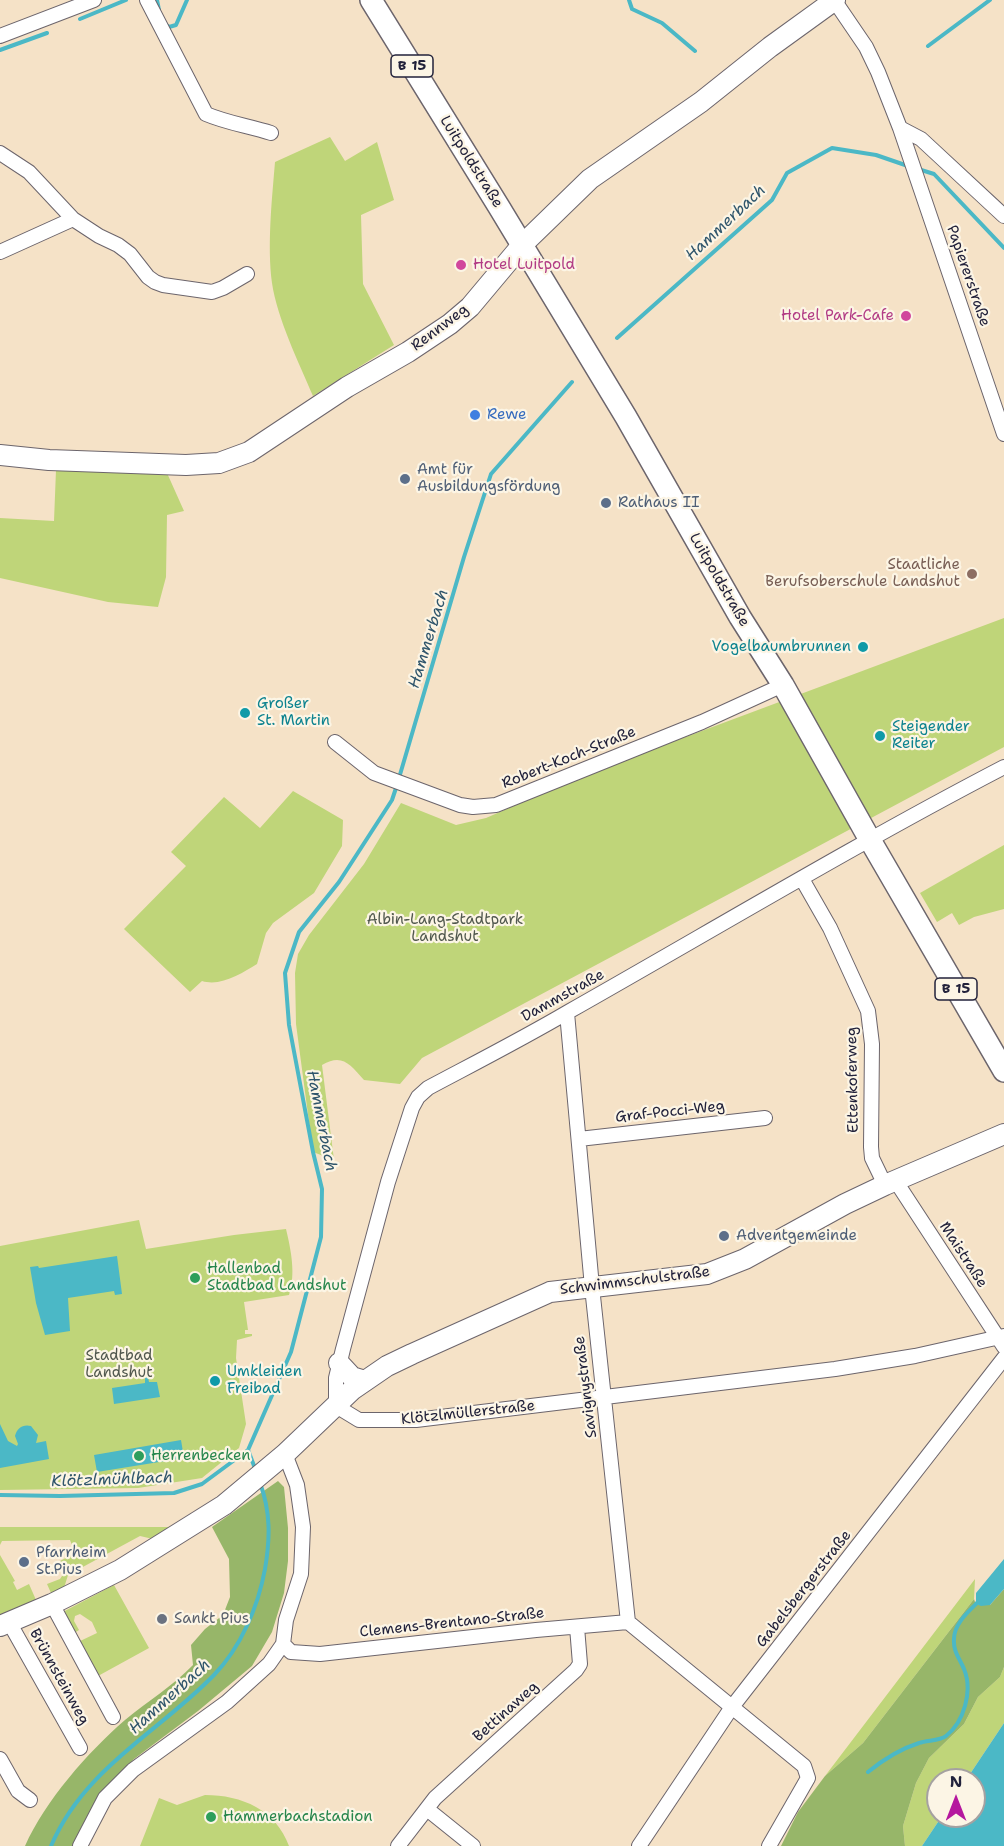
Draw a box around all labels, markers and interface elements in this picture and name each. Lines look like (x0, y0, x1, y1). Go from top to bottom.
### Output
road number: B 15 (391, 55, 433, 77)
street label: Luitpoldstraße (436, 113, 506, 211)
water label: Hammerbach (682, 181, 770, 265)
street label: Papiererstraße (942, 223, 994, 329)
place label: Hotel Luitpold (473, 256, 575, 274)
marker: Hotel Luitpold (454, 258, 468, 272)
street label: Rennweg (408, 301, 472, 355)
place label: Hotel Park-Cafe (781, 307, 894, 325)
marker: Hotel Park-Cafe (899, 309, 913, 323)
place label: Rewe (487, 406, 527, 424)
marker: Rewe (468, 408, 482, 422)
place label: Amt für Ausbildungsfördung (417, 461, 560, 496)
marker: Amt für Ausbildungsfördung (398, 472, 412, 486)
place label: Rathaus II (618, 494, 700, 512)
marker: Rathaus II (599, 496, 613, 510)
street label: Luitpoldstraße (685, 530, 753, 630)
place label: Staatliche Berufsoberschule Landshut (765, 556, 960, 591)
marker: Staatliche Berufsoberschule Landshut (965, 567, 979, 581)
water label: Hammerbach (405, 587, 453, 691)
place label: Vogelbaumbrunnen (712, 638, 851, 656)
marker: Vogelbaumbrunnen (856, 640, 870, 654)
place label: Großer St. Martin (257, 695, 330, 730)
marker: Großer St. Martin (238, 706, 252, 720)
place label: Steigender Reiter (892, 718, 970, 753)
street label: Robert-Koch-Straße (500, 723, 638, 793)
marker: Steigender Reiter (873, 729, 887, 743)
park label: Albin-Lang-Stadtpark Landshut (367, 911, 523, 946)
street label: Dammstraße (518, 966, 608, 1026)
road number: B 15 (935, 978, 977, 1000)
street label: Ettenkoferweg (843, 1027, 863, 1133)
water label: Hammerbach (302, 1069, 340, 1173)
street label: Graf-Pocci-Weg (614, 1097, 726, 1127)
street label: Maistraße (935, 1219, 991, 1291)
place label: Adventgemeinde (736, 1227, 857, 1245)
marker: Adventgemeinde (717, 1229, 731, 1243)
place label: Hallenbad Stadtbad Landshut (207, 1260, 346, 1295)
street label: Schwimmschulstraße (559, 1263, 711, 1299)
marker: Hallenbad Stadtbad Landshut (188, 1271, 202, 1285)
street label: Savignystraße (571, 1335, 601, 1439)
park label: Stadtbad Landshut (85, 1347, 153, 1382)
place label: Umkleiden Freibad (227, 1363, 302, 1398)
marker: Umkleiden Freibad (208, 1374, 222, 1388)
street label: Klötzlmüllerstraße (400, 1397, 536, 1429)
place label: Herrenbecken (151, 1447, 250, 1465)
marker: Herrenbecken (132, 1449, 146, 1463)
water label: Klötzlmühlbach (51, 1468, 173, 1492)
street label: Gabelsbergerstraße (753, 1527, 855, 1651)
place label: Pfarrheim St.Pius (36, 1544, 106, 1579)
marker: Pfarrheim St.Pius (17, 1555, 31, 1569)
street label: Clemens-Brentano-Straße (359, 1604, 545, 1642)
place label: Sankt Pius (174, 1610, 249, 1628)
marker: Sankt Pius (155, 1612, 169, 1626)
street label: Brünnsteinweg (25, 1626, 93, 1728)
water label: Hammerbach (125, 1656, 215, 1738)
street label: Bettinaweg (470, 1678, 542, 1746)
north arrow (926, 1768, 986, 1828)
text: N (950, 1771, 962, 1792)
place label: Hammerbachstadion (223, 1808, 372, 1826)
marker: Hammerbachstadion (204, 1810, 218, 1824)

